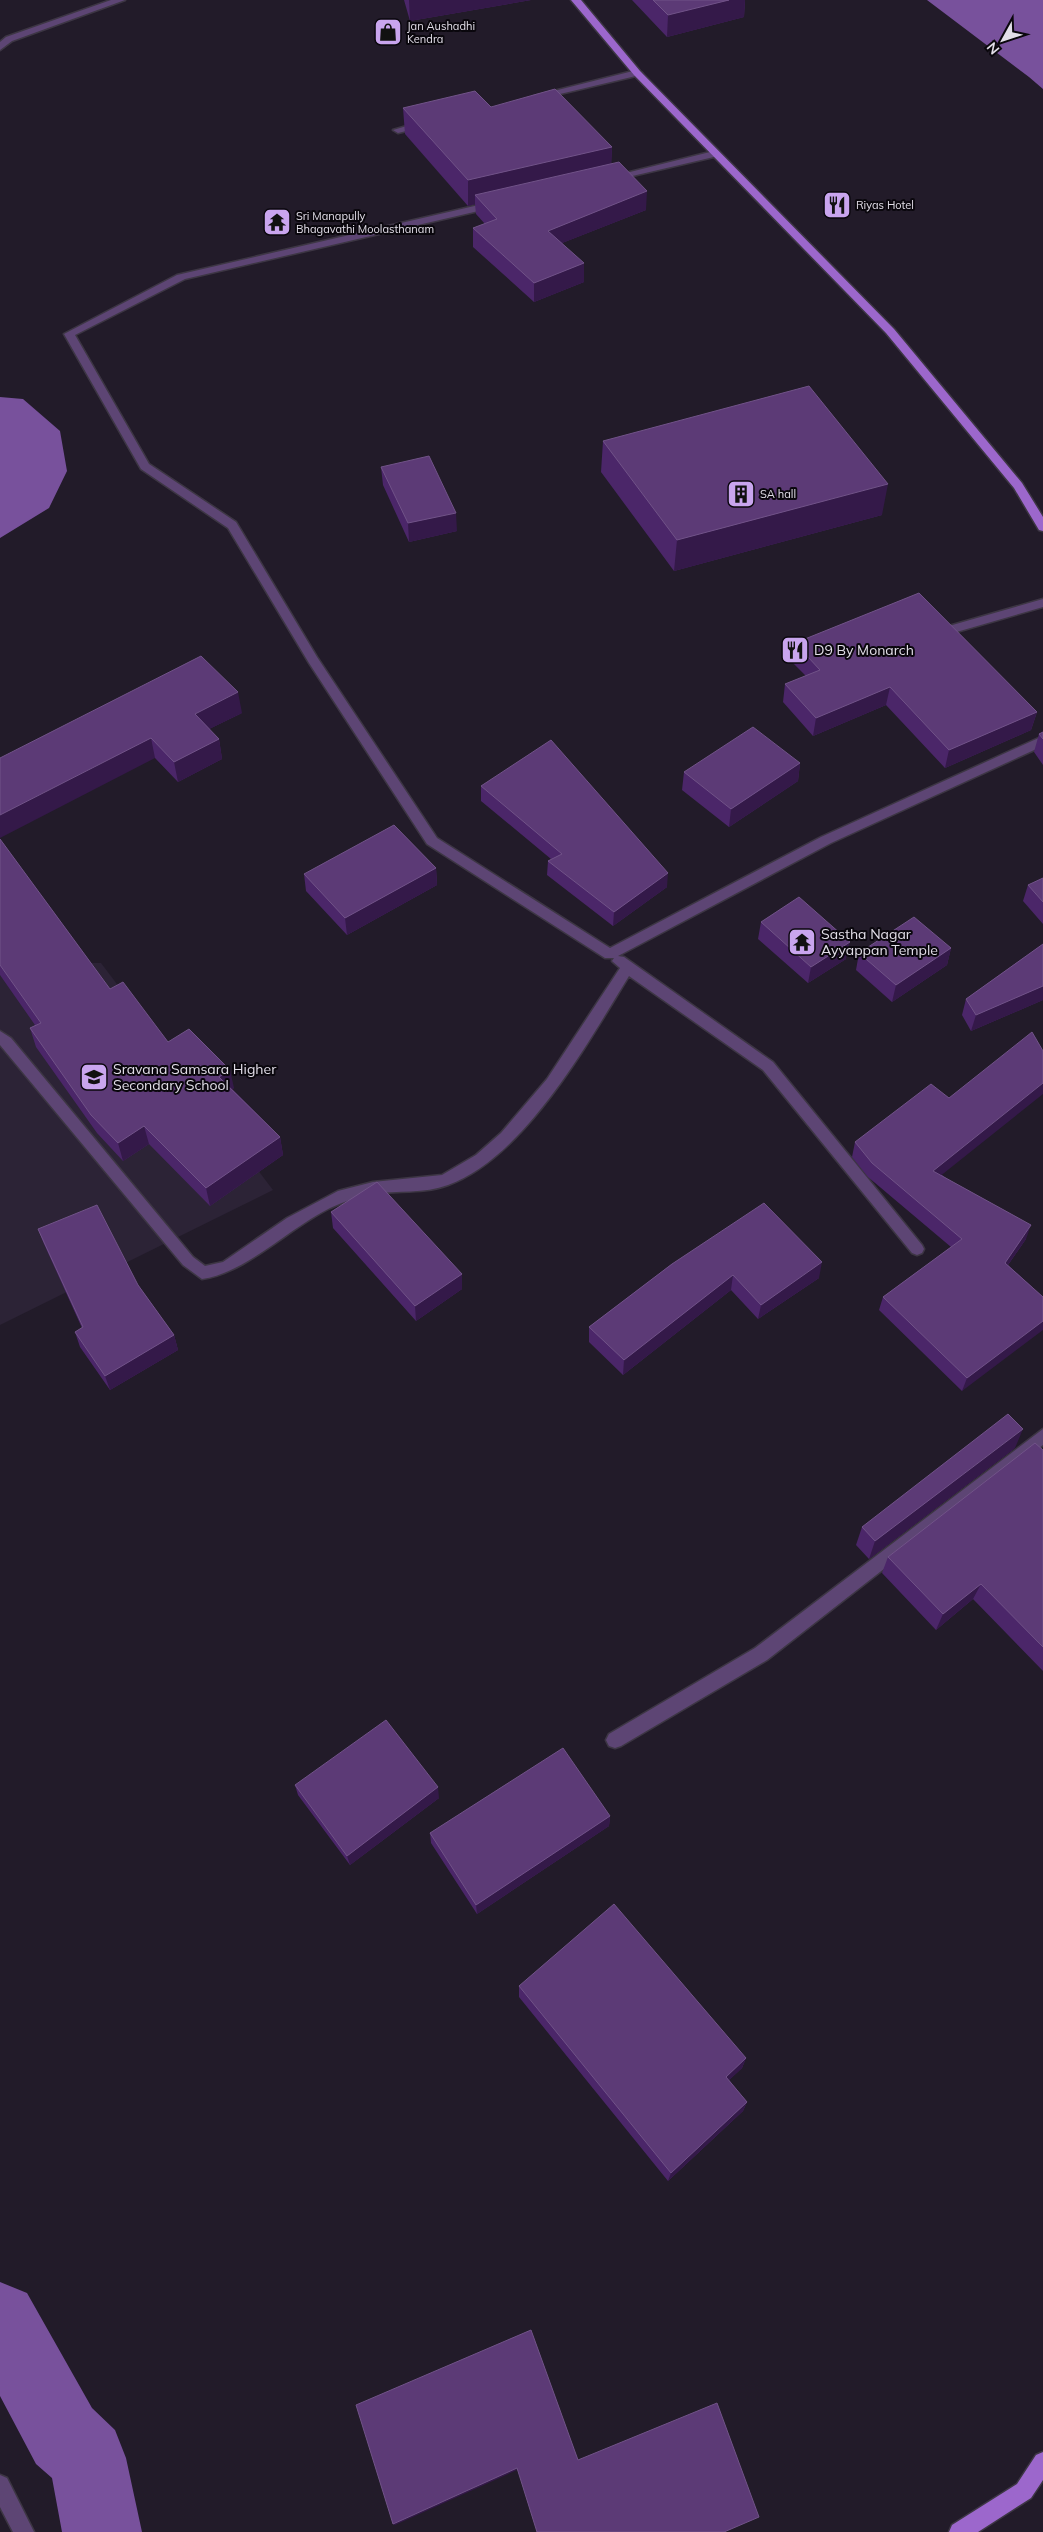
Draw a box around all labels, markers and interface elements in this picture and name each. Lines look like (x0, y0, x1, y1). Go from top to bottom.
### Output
north arrow (978, 15, 1028, 65)
shop icon: Jan Aushadhi Kendra (373, 17, 403, 47)
place label: Jan Aushadhi Kendra (407, 19, 475, 46)
text: N (983, 39, 1003, 58)
restaurant icon: Riyas Hotel (822, 190, 852, 220)
place label: Riyas Hotel (856, 198, 914, 212)
temple icon: Sri Manapully Bhagavathi Moolasthanam (262, 207, 292, 237)
place label: Sri Manapully Bhagavathi Moolasthanam (296, 209, 434, 236)
building icon: SA hall (726, 479, 756, 509)
place label: SA hall (760, 487, 796, 501)
restaurant icon: D9 By Monarch (780, 635, 810, 665)
place label: D9 By Monarch (814, 641, 914, 659)
place label: Sastha Nagar Ayyappan Temple (821, 925, 938, 959)
temple icon: Sastha Nagar Ayyappan Temple (787, 927, 817, 957)
place label: Sravana Samsara Higher Secondary School (113, 1060, 277, 1094)
school or university icon: Sravana Samsara Higher Secondary School (79, 1062, 109, 1092)

